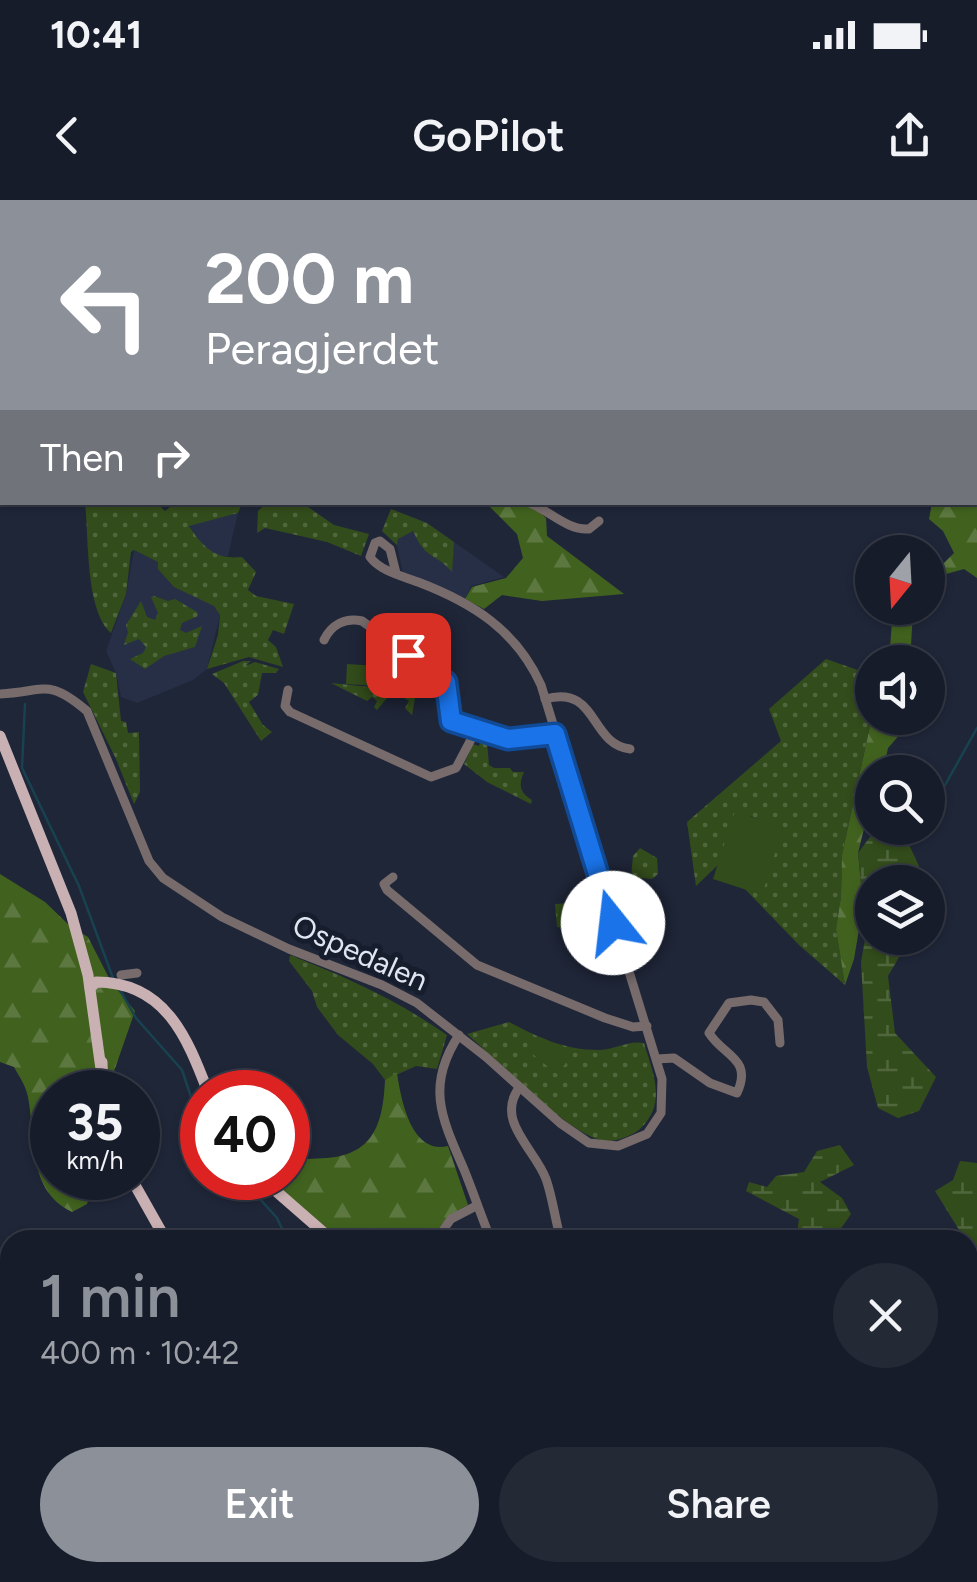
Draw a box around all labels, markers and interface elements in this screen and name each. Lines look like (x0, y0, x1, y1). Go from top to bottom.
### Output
text: 10:41 (50, 12, 142, 58)
icon: back (40, 108, 95, 163)
text: GoPilot (412, 108, 565, 162)
icon: share (882, 108, 937, 163)
text: 200 m (205, 236, 414, 321)
icon: left (40, 240, 170, 370)
text: Peragjerdet (205, 321, 440, 375)
icon: right (144, 430, 199, 485)
text: Then (40, 435, 124, 481)
north arrow (855, 535, 945, 625)
map controls (855, 535, 945, 955)
pin (366, 613, 451, 698)
icon: arrive (381, 628, 436, 683)
button: sound (855, 645, 945, 735)
button: search (855, 755, 945, 845)
button: layers (855, 865, 945, 955)
position arrow (561, 871, 665, 975)
street label: Ospedalen (287, 906, 433, 999)
speed limit sign: 40 (180, 1070, 310, 1200)
text: 35 (67, 1092, 123, 1153)
text: km/h (66, 1145, 124, 1175)
text: 1 min (40, 1260, 180, 1332)
button: close (833, 1263, 938, 1368)
text: 400 m · 10:42 (40, 1334, 240, 1372)
button: Exit (40, 1447, 479, 1562)
button: Share (499, 1447, 938, 1562)

